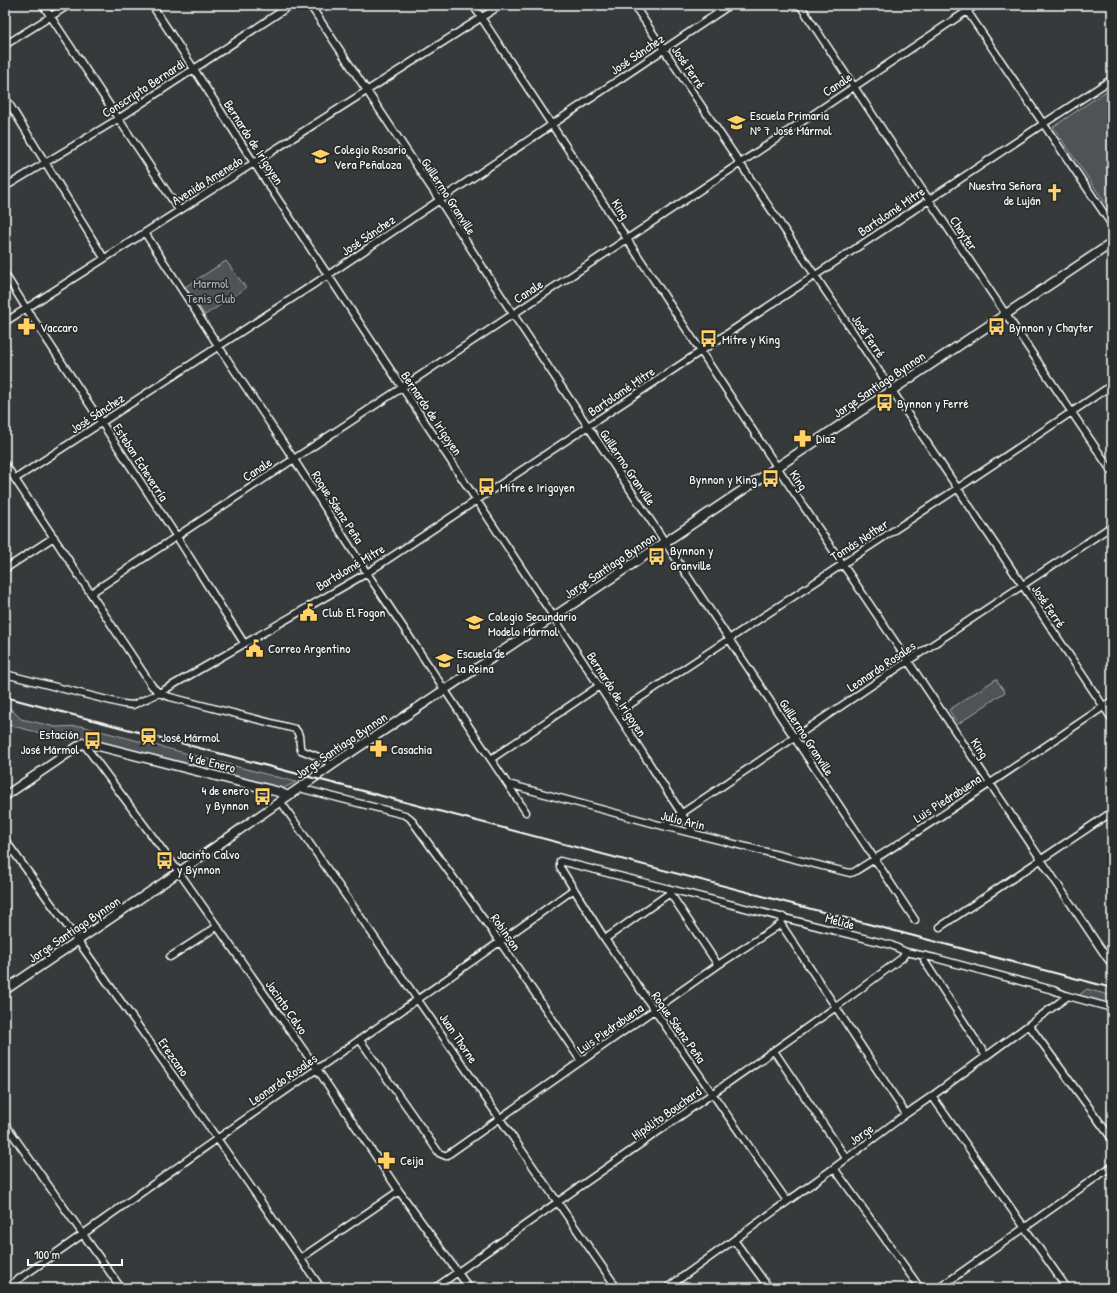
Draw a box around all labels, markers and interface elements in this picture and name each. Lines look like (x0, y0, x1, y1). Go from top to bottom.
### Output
street label: José Sánchez (607, 29, 668, 79)
street label: José Ferré (668, 42, 710, 92)
street label: Conscripto Bernardi (98, 55, 188, 121)
street label: Canale (819, 68, 855, 100)
street label: Bernardo de Irigoyen (220, 96, 288, 188)
place label: Escuela Primaria Nº 7 José Mármol (750, 106, 832, 139)
school or university icon: Escuela Primaria Nº 7 José Mármol (727, 112, 747, 132)
place label: Colegio Rosario Vera Peñaloza (334, 140, 406, 173)
school or university icon: Colegio Rosario Vera Peñaloza (311, 146, 331, 166)
street label: Avenida Amenedo (168, 151, 246, 209)
street label: Guillermo Granville (417, 154, 481, 238)
place label: Nuestra Señora de Luján (969, 176, 1041, 209)
street label: Bartolomé Mitre (854, 182, 928, 240)
church icon: Nuestra Señora de Luján (1044, 182, 1064, 202)
street label: King (608, 195, 634, 223)
street label: José Sánchez (338, 210, 399, 260)
street label: Chayter (946, 212, 982, 254)
park label: Marmol Tenis Club (186, 274, 236, 307)
street label: Canale (510, 275, 546, 307)
street label: José Ferré (848, 311, 890, 361)
pharmacy icon: Vaccaro (17, 317, 37, 337)
bus stop icon: Bynnon y Chayter (986, 317, 1006, 337)
place label: Vaccaro (40, 318, 78, 336)
place label: Bynnon y Chayter (1009, 318, 1093, 336)
bus stop icon: Mitre y King (699, 329, 719, 349)
place label: Mitre y King (722, 330, 780, 348)
street label: Jorge Santiago Bynnon (829, 346, 929, 421)
street label: Bartolomé Mitre (584, 362, 658, 420)
street label: Bernardo de Irigoyen (397, 367, 467, 459)
street label: José Sánchez (66, 388, 128, 437)
bus stop icon: Bynnon y Ferré (874, 393, 894, 413)
place label: Bynnon y Ferré (897, 394, 969, 412)
street label: Esteban Echeverría (109, 420, 173, 504)
street label: Guillermo Granville (596, 425, 660, 509)
pharmacy icon: Díaz (793, 428, 813, 448)
place label: Díaz (816, 429, 836, 447)
street label: Canale (239, 453, 275, 485)
street label: King (786, 466, 813, 494)
street label: Roque Sáenz Peña (308, 467, 368, 547)
bus stop icon: Bynnon y King (760, 469, 780, 489)
place label: Bynnon y King (689, 470, 757, 488)
bus stop icon: Mitre e Irigoyen (477, 477, 497, 497)
place label: Mitre e Irigoyen (500, 478, 575, 496)
street label: Tomás Nother (827, 515, 891, 565)
street label: Jorge Santiago Bynnon (560, 527, 660, 602)
street label: Bartolomé Mitre (312, 539, 388, 595)
place label: Bynnon y Granville (670, 541, 714, 574)
bus stop icon: Bynnon y Granville (647, 547, 667, 567)
street label: José Ferré (1028, 581, 1070, 631)
public building icon: Club El Fogon (299, 602, 319, 622)
place label: Club El Fogon (322, 603, 385, 621)
place label: Colegio Secundario Modelo Mármol (488, 607, 577, 640)
school or university icon: Colegio Secundario Modelo Mármol (465, 613, 485, 633)
street label: Leonardo Rosales (843, 636, 919, 696)
public building icon: Correo Argentino (245, 638, 265, 658)
place label: Correo Argentino (268, 639, 350, 657)
place label: Escuela de la Reina (457, 644, 505, 677)
street label: Bernardo de Irigoyen (583, 648, 651, 740)
school or university icon: Escuela de la Reina (434, 650, 454, 670)
street label: Guillermo Granville (775, 695, 839, 779)
street label: Jorge Santiago Bynnon (291, 707, 391, 782)
place label: Estación José Mármol (20, 725, 80, 758)
station icon: José Mármol (138, 727, 158, 747)
place label: José Mármol (161, 728, 220, 746)
bus stop icon: Estación José Mármol (82, 731, 102, 751)
street label: King (967, 734, 994, 762)
pharmacy icon: Casachia (368, 739, 388, 759)
place label: Casachia (391, 740, 432, 758)
street label: 4 de Enero (186, 747, 238, 777)
street label: Luis Piedrabuena (910, 769, 984, 827)
place label: 4 de enero y Bynnon (201, 781, 249, 814)
bus stop icon: 4 de enero y Bynnon (252, 787, 272, 807)
street label: Julio Arin (659, 806, 707, 834)
place label: Jacinto Calvo y Bynnon (177, 845, 240, 878)
bus stop icon: Jacinto Calvo y Bynnon (154, 851, 174, 871)
street label: Jorge Santiago Bynnon (24, 891, 124, 966)
street label: Melide (823, 908, 857, 934)
street label: Robinson (487, 910, 525, 954)
street label: Jacinto Calvo (262, 976, 312, 1038)
street label: Roque Sáenz Peña (648, 988, 710, 1066)
street label: Luis Piedrabuena (573, 999, 647, 1057)
street label: Juan Thorne (436, 1009, 482, 1067)
street label: Erezcano (154, 1034, 194, 1080)
street label: Leonardo Rosales (245, 1049, 321, 1109)
street label: Hipólito Bouchard (627, 1082, 705, 1144)
street label: Jorge (845, 1119, 877, 1149)
pharmacy icon: Ceija (377, 1150, 397, 1170)
place label: Ceija (400, 1151, 423, 1169)
scale bar (28, 1241, 122, 1267)
text: 100 m (34, 1246, 60, 1263)

